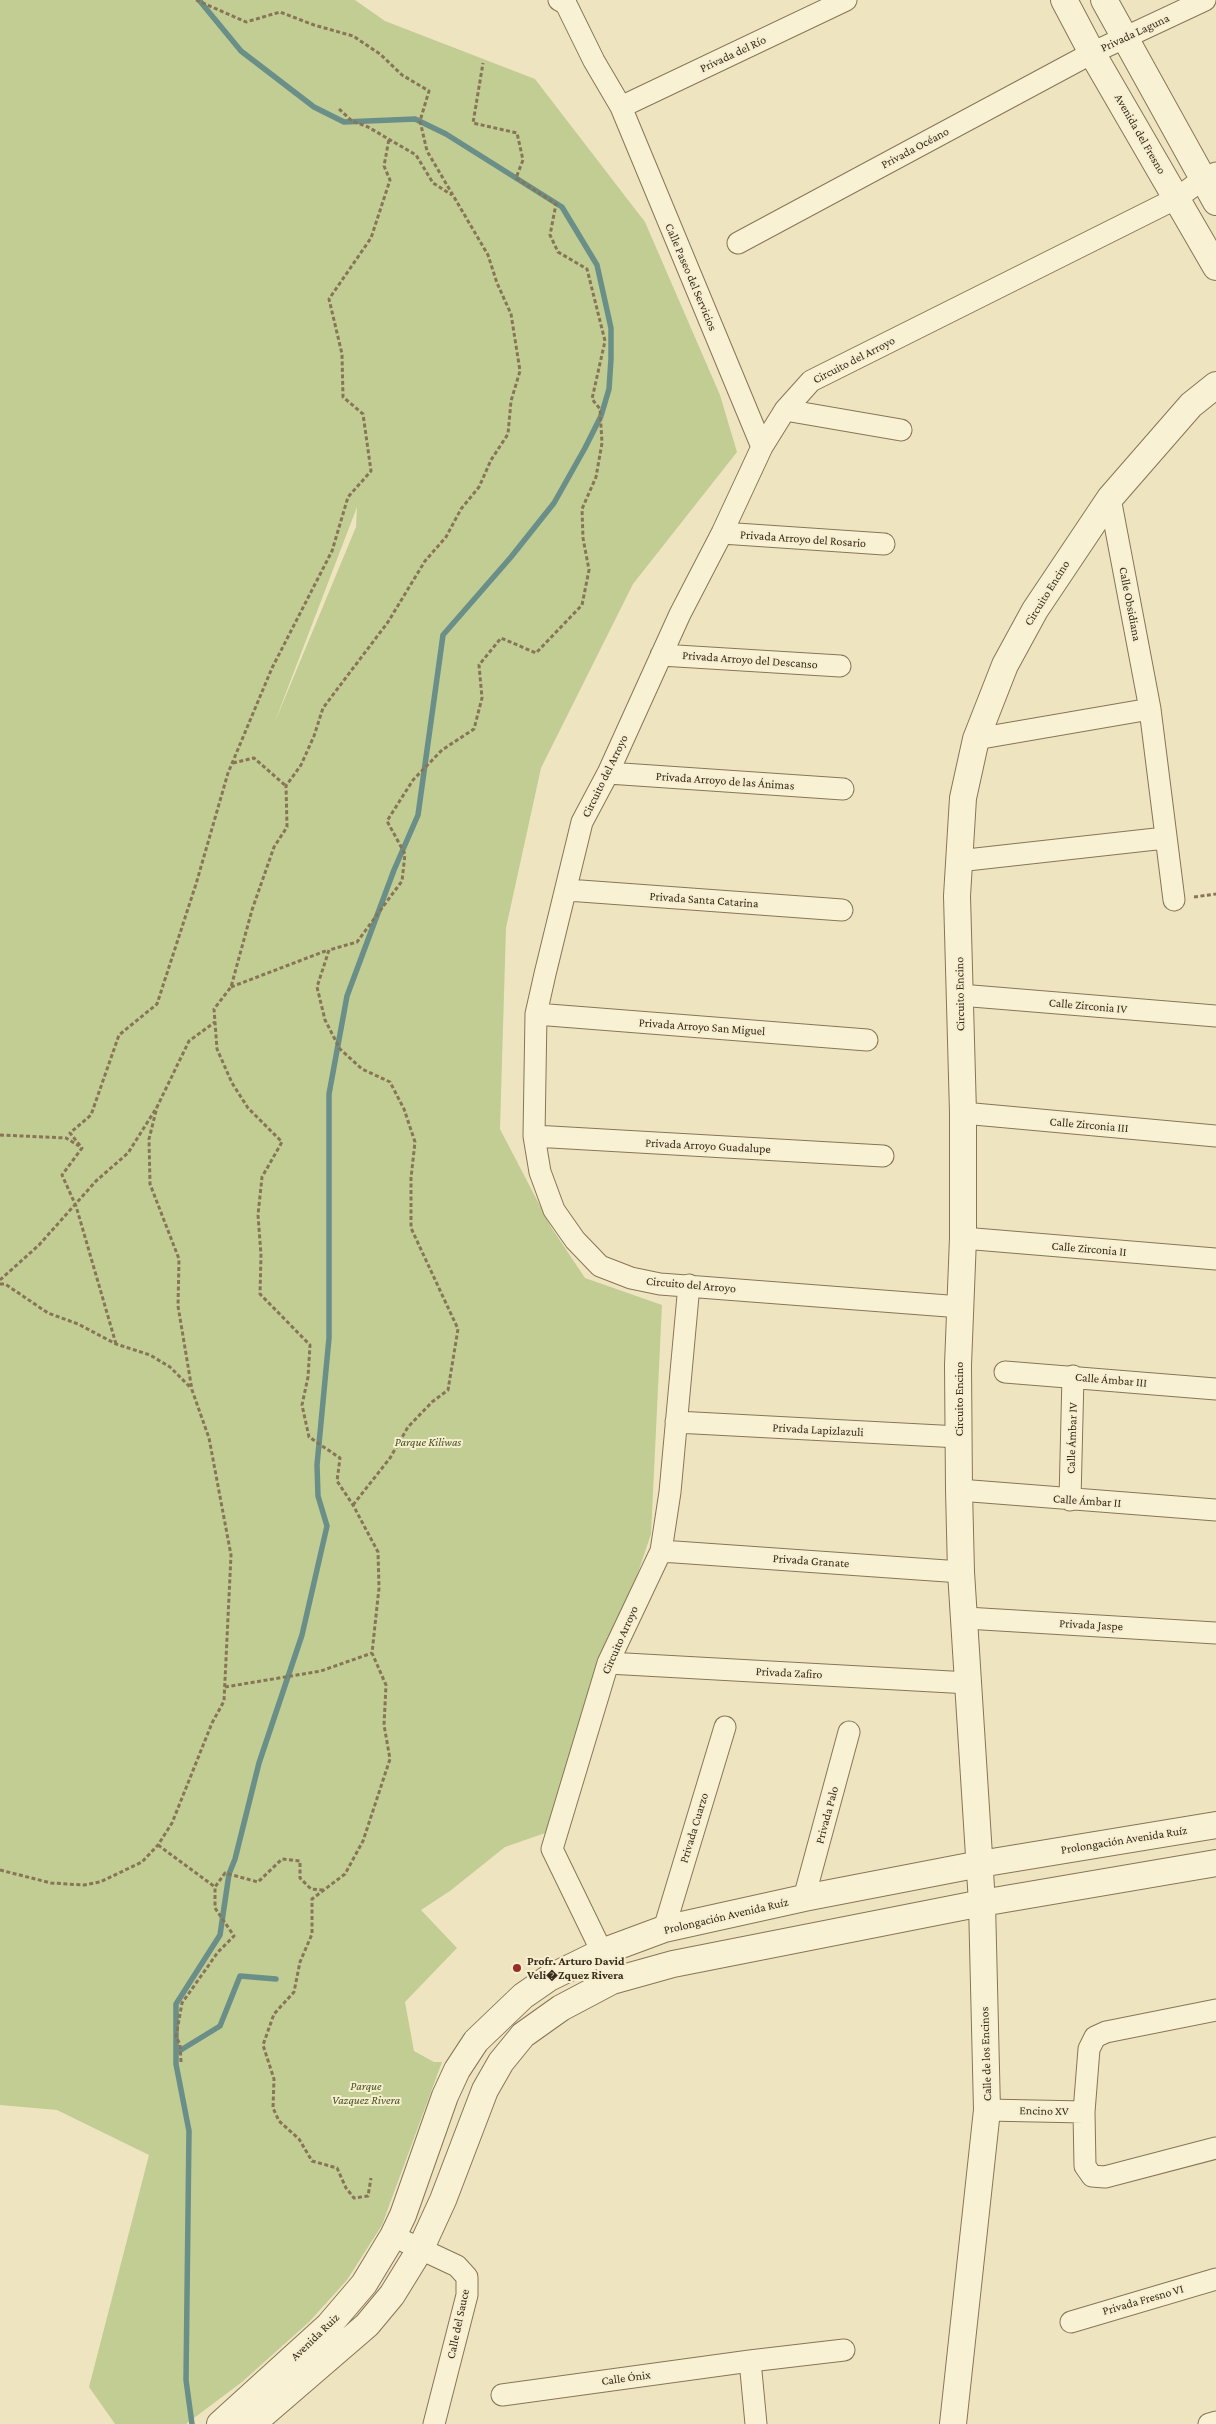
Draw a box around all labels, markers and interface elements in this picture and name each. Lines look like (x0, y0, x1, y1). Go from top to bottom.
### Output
street label: Privada Laguna (1098, 11, 1172, 55)
street label: Privada del Río (698, 32, 768, 76)
street label: Avenida del Fresno (1111, 91, 1169, 177)
street label: Privada Océano (879, 124, 951, 172)
street label: Calle Paseo del Servicios (662, 221, 720, 333)
street label: Circuito del Arroyo (811, 333, 897, 387)
street label: Privada Arroyo del Rosario (740, 527, 866, 551)
street label: Circuito Encino (1021, 558, 1073, 628)
street label: Calle Obsidiana (1116, 566, 1144, 642)
street label: Privada Arroyo del Descanso (682, 648, 818, 672)
street label: Circuito del Arroyo (579, 732, 631, 820)
street label: Privada Arroyo de las Ánimas (655, 769, 795, 793)
street label: Privada Santa Catarina (649, 889, 759, 911)
street label: Circuito Encino (952, 957, 968, 1031)
street label: Calle Zirconia IV (1048, 995, 1128, 1017)
street label: Privada Arroyo San Miguel (638, 1015, 766, 1039)
street label: Calle Zirconia III (1049, 1114, 1129, 1136)
street label: Privada Arroyo Guadalupe (645, 1136, 771, 1156)
street label: Calle Zirconia II (1051, 1239, 1127, 1259)
street label: Circuito del Arroyo (645, 1274, 737, 1296)
street label: Circuito Encino (952, 1362, 966, 1436)
street label: Calle Ámbar III (1075, 1370, 1147, 1390)
street label: Calle Ámbar IV (1064, 1402, 1080, 1474)
street label: Privada Lapizlazuli (772, 1420, 864, 1440)
park label: Parque Kiliwas (395, 1435, 461, 1449)
street label: Calle Ámbar II (1052, 1491, 1122, 1511)
street label: Privada Granate (772, 1551, 850, 1571)
street label: Circuito Arroyo (599, 1604, 641, 1676)
street label: Privada Jaspe (1059, 1616, 1123, 1634)
street label: Privada Zafiro (755, 1664, 823, 1682)
street label: Privada Palo (812, 1785, 842, 1845)
street label: Privada Cuarzo (676, 1791, 712, 1865)
street label: Prolongación Avenida Ruíz (1060, 1823, 1188, 1857)
street label: Prolongación Avenida Ruíz (662, 1895, 790, 1937)
place label: Profr. Arturo David Veli�Zquez Rivera (527, 1954, 625, 1982)
marker: Profr. Arturo David Veli�Zquez Rivera (511, 1962, 523, 1974)
street label: Calle de los Encinos (977, 2007, 995, 2101)
park label: Parque Vazquez Rivera (332, 2079, 400, 2107)
street label: Encino XV (1019, 2103, 1069, 2119)
street label: Privada Fresno VI (1101, 2282, 1185, 2318)
street label: Calle del Sauce (444, 2288, 472, 2360)
street label: Avenida Ruiz (288, 2310, 342, 2364)
street label: Calle Ónix (600, 2367, 652, 2389)

